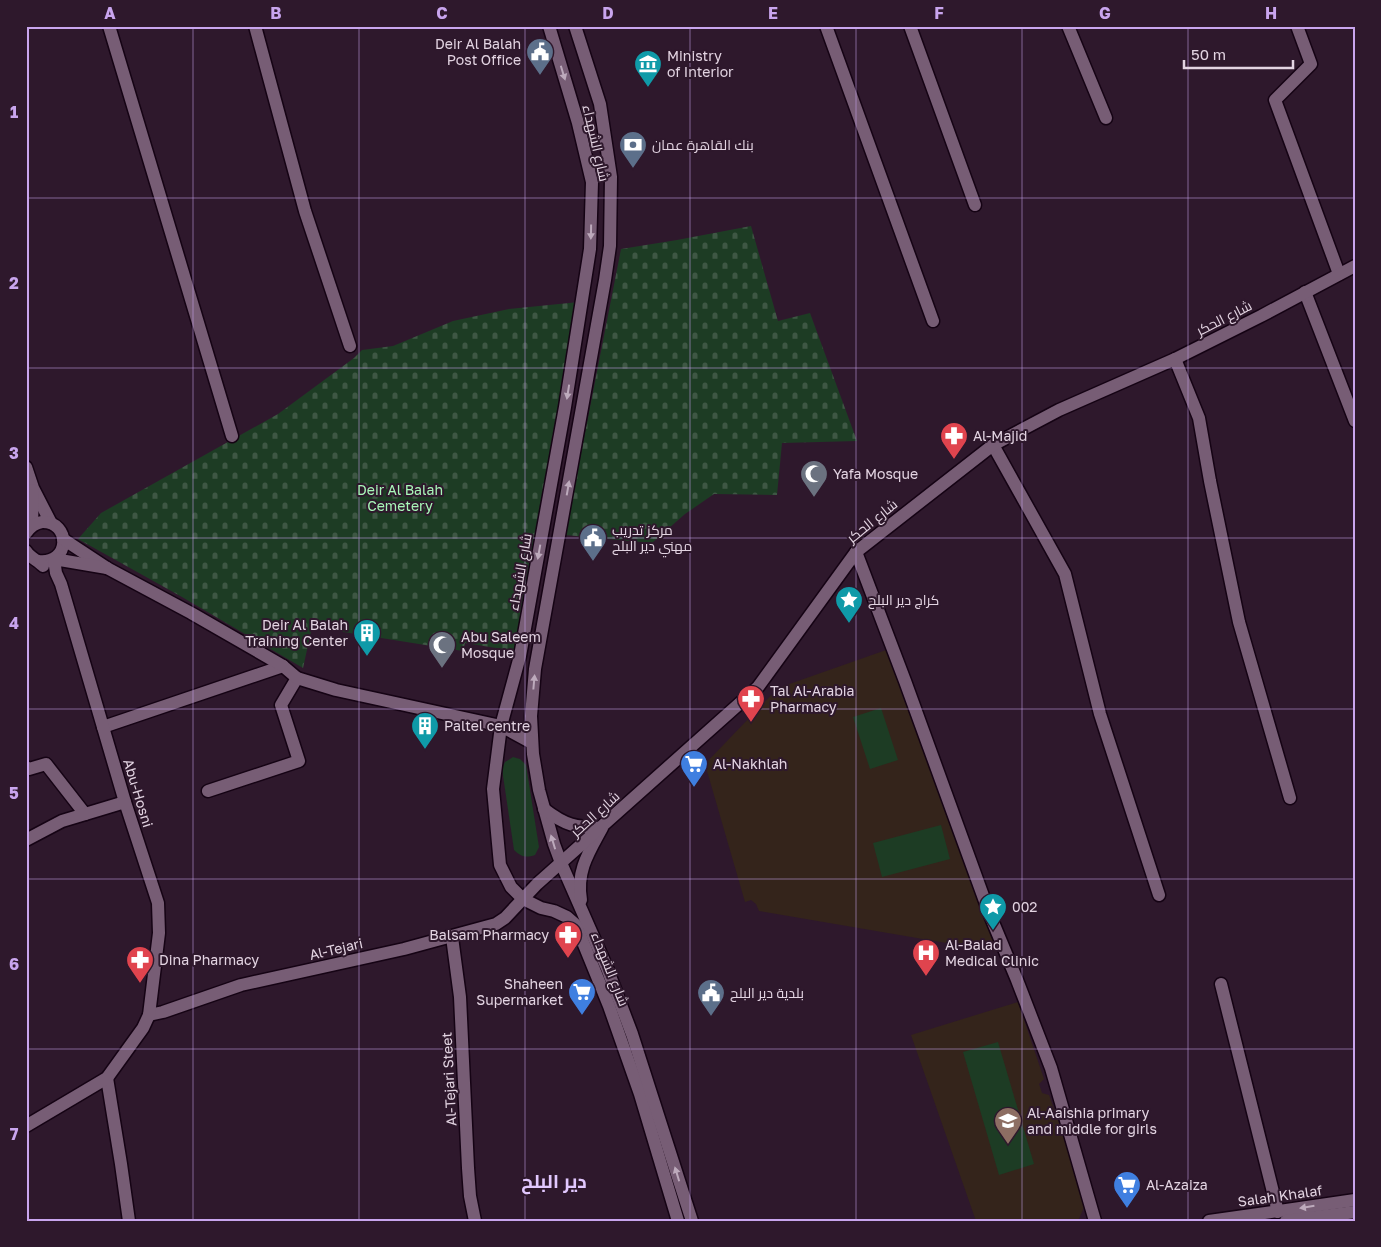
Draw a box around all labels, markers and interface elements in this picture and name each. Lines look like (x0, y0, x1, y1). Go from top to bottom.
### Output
text: A (104, 3, 116, 23)
text: B (270, 3, 282, 23)
text: C (436, 3, 448, 23)
text: D (602, 3, 614, 23)
text: E (768, 3, 778, 23)
text: F (934, 3, 944, 23)
text: G (1099, 3, 1111, 23)
text: H (1265, 3, 1277, 23)
place label: Deir Al Balah Post Office (435, 35, 521, 68)
public building icon: Deir Al Balah Post Office (525, 37, 555, 76)
scale bar (1184, 38, 1292, 70)
text: 50 m (1191, 45, 1226, 63)
place label: Ministry of Interior (667, 47, 734, 80)
museum icon: Ministry of Interior (633, 49, 663, 88)
one-way arrow (559, 66, 567, 81)
text: 1 (10, 102, 18, 122)
street label: شارع الشهداء (578, 103, 614, 183)
bank icon: بنك القاهرة عمان (618, 130, 648, 169)
place label: بنك القاهرة عمان (652, 136, 754, 153)
one-way arrow (586, 224, 594, 240)
text: 2 (9, 273, 19, 293)
street label: شارع الحكر (1192, 296, 1255, 340)
one-way arrow (563, 385, 571, 401)
pharmacy icon: Al-Majid (939, 421, 969, 460)
place label: Al-Majid (973, 427, 1027, 444)
text: 3 (9, 443, 19, 463)
mosque icon: Yafa Mosque (799, 459, 829, 498)
place label: Yafa Mosque (833, 465, 918, 482)
one-way arrow (564, 479, 572, 495)
park label: Deir Al Balah Cemetery (357, 481, 443, 514)
street label: شارع الحكر (842, 495, 901, 548)
place label: مركز تدريب مهني دير البلح (612, 521, 692, 558)
public building icon: مركز تدريب مهني دير البلح (578, 523, 608, 562)
street label: شارع الشهداء (504, 532, 536, 612)
one-way arrow (535, 545, 543, 560)
place icon: كراج دير البلح (834, 585, 864, 624)
place label: كراج دير البلح (868, 591, 939, 609)
text: 4 (9, 613, 19, 633)
place label: Deir Al Balah Training Center (245, 616, 349, 649)
building icon: Deir Al Balah Training Center (352, 618, 382, 657)
place label: Abu Saleem Mosque (461, 628, 541, 661)
mosque icon: Abu Saleem Mosque (427, 630, 457, 669)
one-way arrow (530, 674, 538, 690)
place label: Tal Al-Arabia Pharmacy (770, 682, 855, 715)
pharmacy icon: Tal Al-Arabia Pharmacy (736, 684, 766, 723)
building icon: Paltel centre (410, 711, 440, 750)
place label: Paltel centre (444, 717, 530, 734)
supermarket icon: Al-Nakhlah (679, 749, 709, 788)
place label: Al-Nakhlah (713, 755, 787, 772)
street label: Abu-Hosni (120, 757, 157, 829)
text: 5 (9, 783, 19, 803)
street label: شارع الحكر (566, 787, 623, 841)
one-way arrow (549, 834, 557, 849)
place icon: 002 (978, 892, 1008, 931)
place label: 002 (1012, 898, 1037, 915)
pharmacy icon: Balsam Pharmacy (553, 920, 583, 959)
place label: Balsam Pharmacy (429, 926, 549, 943)
street label: شارع الشهداء (587, 929, 633, 1009)
street label: Al-Tejari (307, 934, 364, 963)
place label: Al-Balad Medical Clinic (945, 936, 1039, 969)
hospital icon: Al-Balad Medical Clinic (911, 938, 941, 977)
pharmacy icon: Dina Pharmacy (125, 945, 155, 984)
place label: Dina Pharmacy (159, 951, 259, 968)
text: 6 (9, 954, 19, 974)
place label: Shaheen Supermarket (476, 975, 563, 1008)
supermarket icon: Shaheen Supermarket (567, 977, 597, 1016)
public building icon: بلدية دير البلح (696, 978, 726, 1017)
place label: بلدية دير البلح (730, 984, 804, 1002)
street label: Al-Tejari Steet (438, 1032, 459, 1126)
place label: Al-Aaishia primary and middle for girls (1027, 1104, 1157, 1137)
school or university icon: Al-Aaishia primary and middle for girls (993, 1106, 1023, 1145)
text: 7 (10, 1124, 19, 1144)
one-way arrow (673, 1167, 681, 1182)
district label: دير البلح (521, 1169, 587, 1195)
supermarket icon: Al-Azaiza (1112, 1170, 1142, 1209)
place label: Al-Azaiza (1146, 1176, 1208, 1193)
street label: Salah Khalaf (1237, 1181, 1323, 1210)
one-way arrow (1298, 1204, 1314, 1212)

